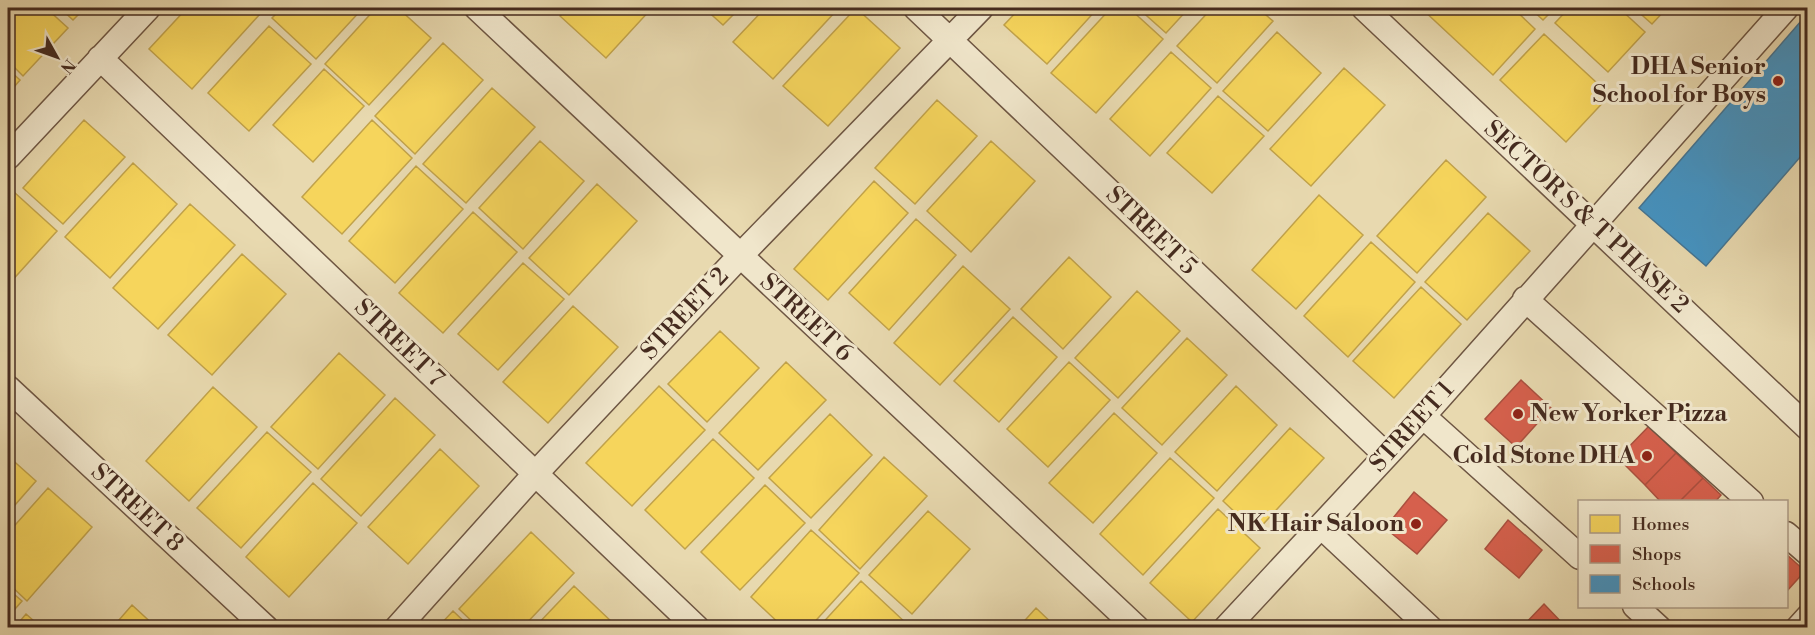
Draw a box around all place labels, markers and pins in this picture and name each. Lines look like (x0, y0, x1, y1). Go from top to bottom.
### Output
place label: DHA Senior School for Boys (1593, 52, 1766, 110)
marker: DHA Senior School for Boys (1771, 74, 1785, 88)
place label: New Yorker Pizza (1530, 399, 1728, 429)
marker: New Yorker Pizza (1511, 407, 1525, 421)
place label: Cold Stone DHA (1453, 441, 1636, 471)
marker: Cold Stone DHA (1640, 449, 1654, 463)
place label: NK Hair Saloon (1228, 509, 1404, 539)
marker: NK Hair Saloon (1409, 517, 1423, 531)

